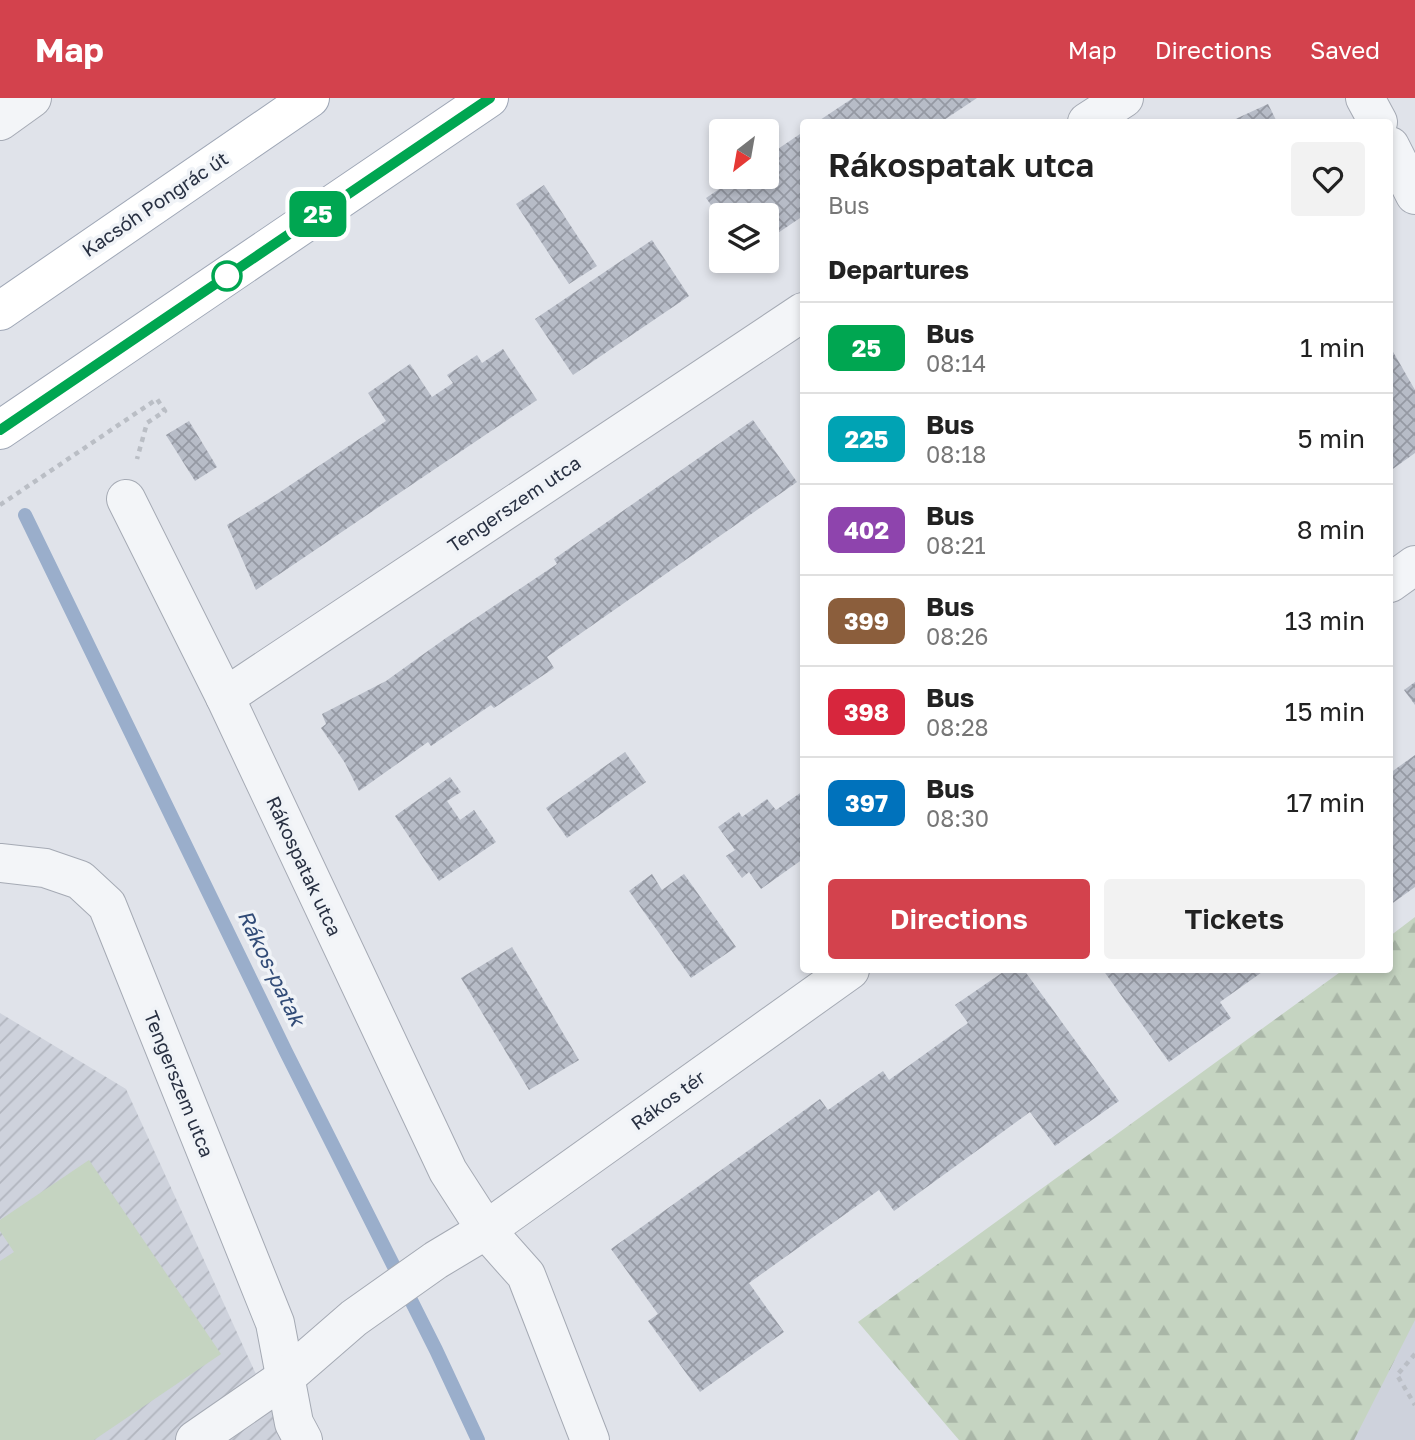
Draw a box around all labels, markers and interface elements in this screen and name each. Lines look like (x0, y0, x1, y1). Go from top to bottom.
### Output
text: Map (35, 30, 104, 69)
text: Map (1068, 35, 1117, 64)
text: Directions (1155, 35, 1272, 64)
text: Saved (1310, 35, 1380, 64)
north arrow (709, 119, 779, 189)
map controls (709, 119, 779, 273)
button: heart (1291, 142, 1365, 216)
text: Rákospatak utca (828, 145, 1094, 184)
street label: Kacsóh Pongrác út (77, 146, 232, 261)
line badge: 25 (286, 191, 350, 237)
text: Bus (828, 191, 870, 219)
text: 25 (303, 199, 333, 228)
button: layers (709, 203, 779, 273)
text: Departures (828, 254, 969, 285)
unlabelled marker (212, 261, 242, 291)
text: Bus (926, 318, 974, 349)
text: 1 min (1300, 332, 1365, 363)
text: 25 (852, 333, 881, 362)
text: 08:14 (926, 349, 986, 377)
text: Bus (926, 409, 974, 440)
text: 5 min (1297, 423, 1365, 454)
text: 225 (845, 424, 888, 453)
text: 08:18 (926, 440, 986, 468)
street label: Tengerszem utca (443, 451, 585, 557)
text: Bus (926, 500, 974, 531)
text: 8 min (1297, 514, 1365, 545)
text: 402 (844, 515, 889, 544)
text: 08:21 (926, 531, 986, 559)
text: Bus (926, 591, 974, 622)
text: 13 min (1285, 605, 1365, 636)
text: 399 (844, 606, 889, 635)
text: 08:26 (926, 622, 988, 650)
text: Bus (926, 682, 974, 713)
text: 15 min (1285, 696, 1365, 727)
text: 398 (844, 697, 889, 726)
text: 08:28 (926, 713, 989, 741)
text: Bus (926, 773, 974, 804)
text: 17 min (1286, 787, 1365, 818)
text: 397 (845, 788, 888, 817)
street label: Rákospatak utca (262, 792, 347, 939)
text: 08:30 (926, 804, 989, 832)
button: Directions (828, 879, 1090, 959)
button: Tickets (1104, 879, 1365, 959)
water label: Rákos-patak (233, 905, 312, 1032)
street label: Tengerszem utca (140, 1007, 219, 1160)
street label: Rákos tér (626, 1065, 710, 1134)

